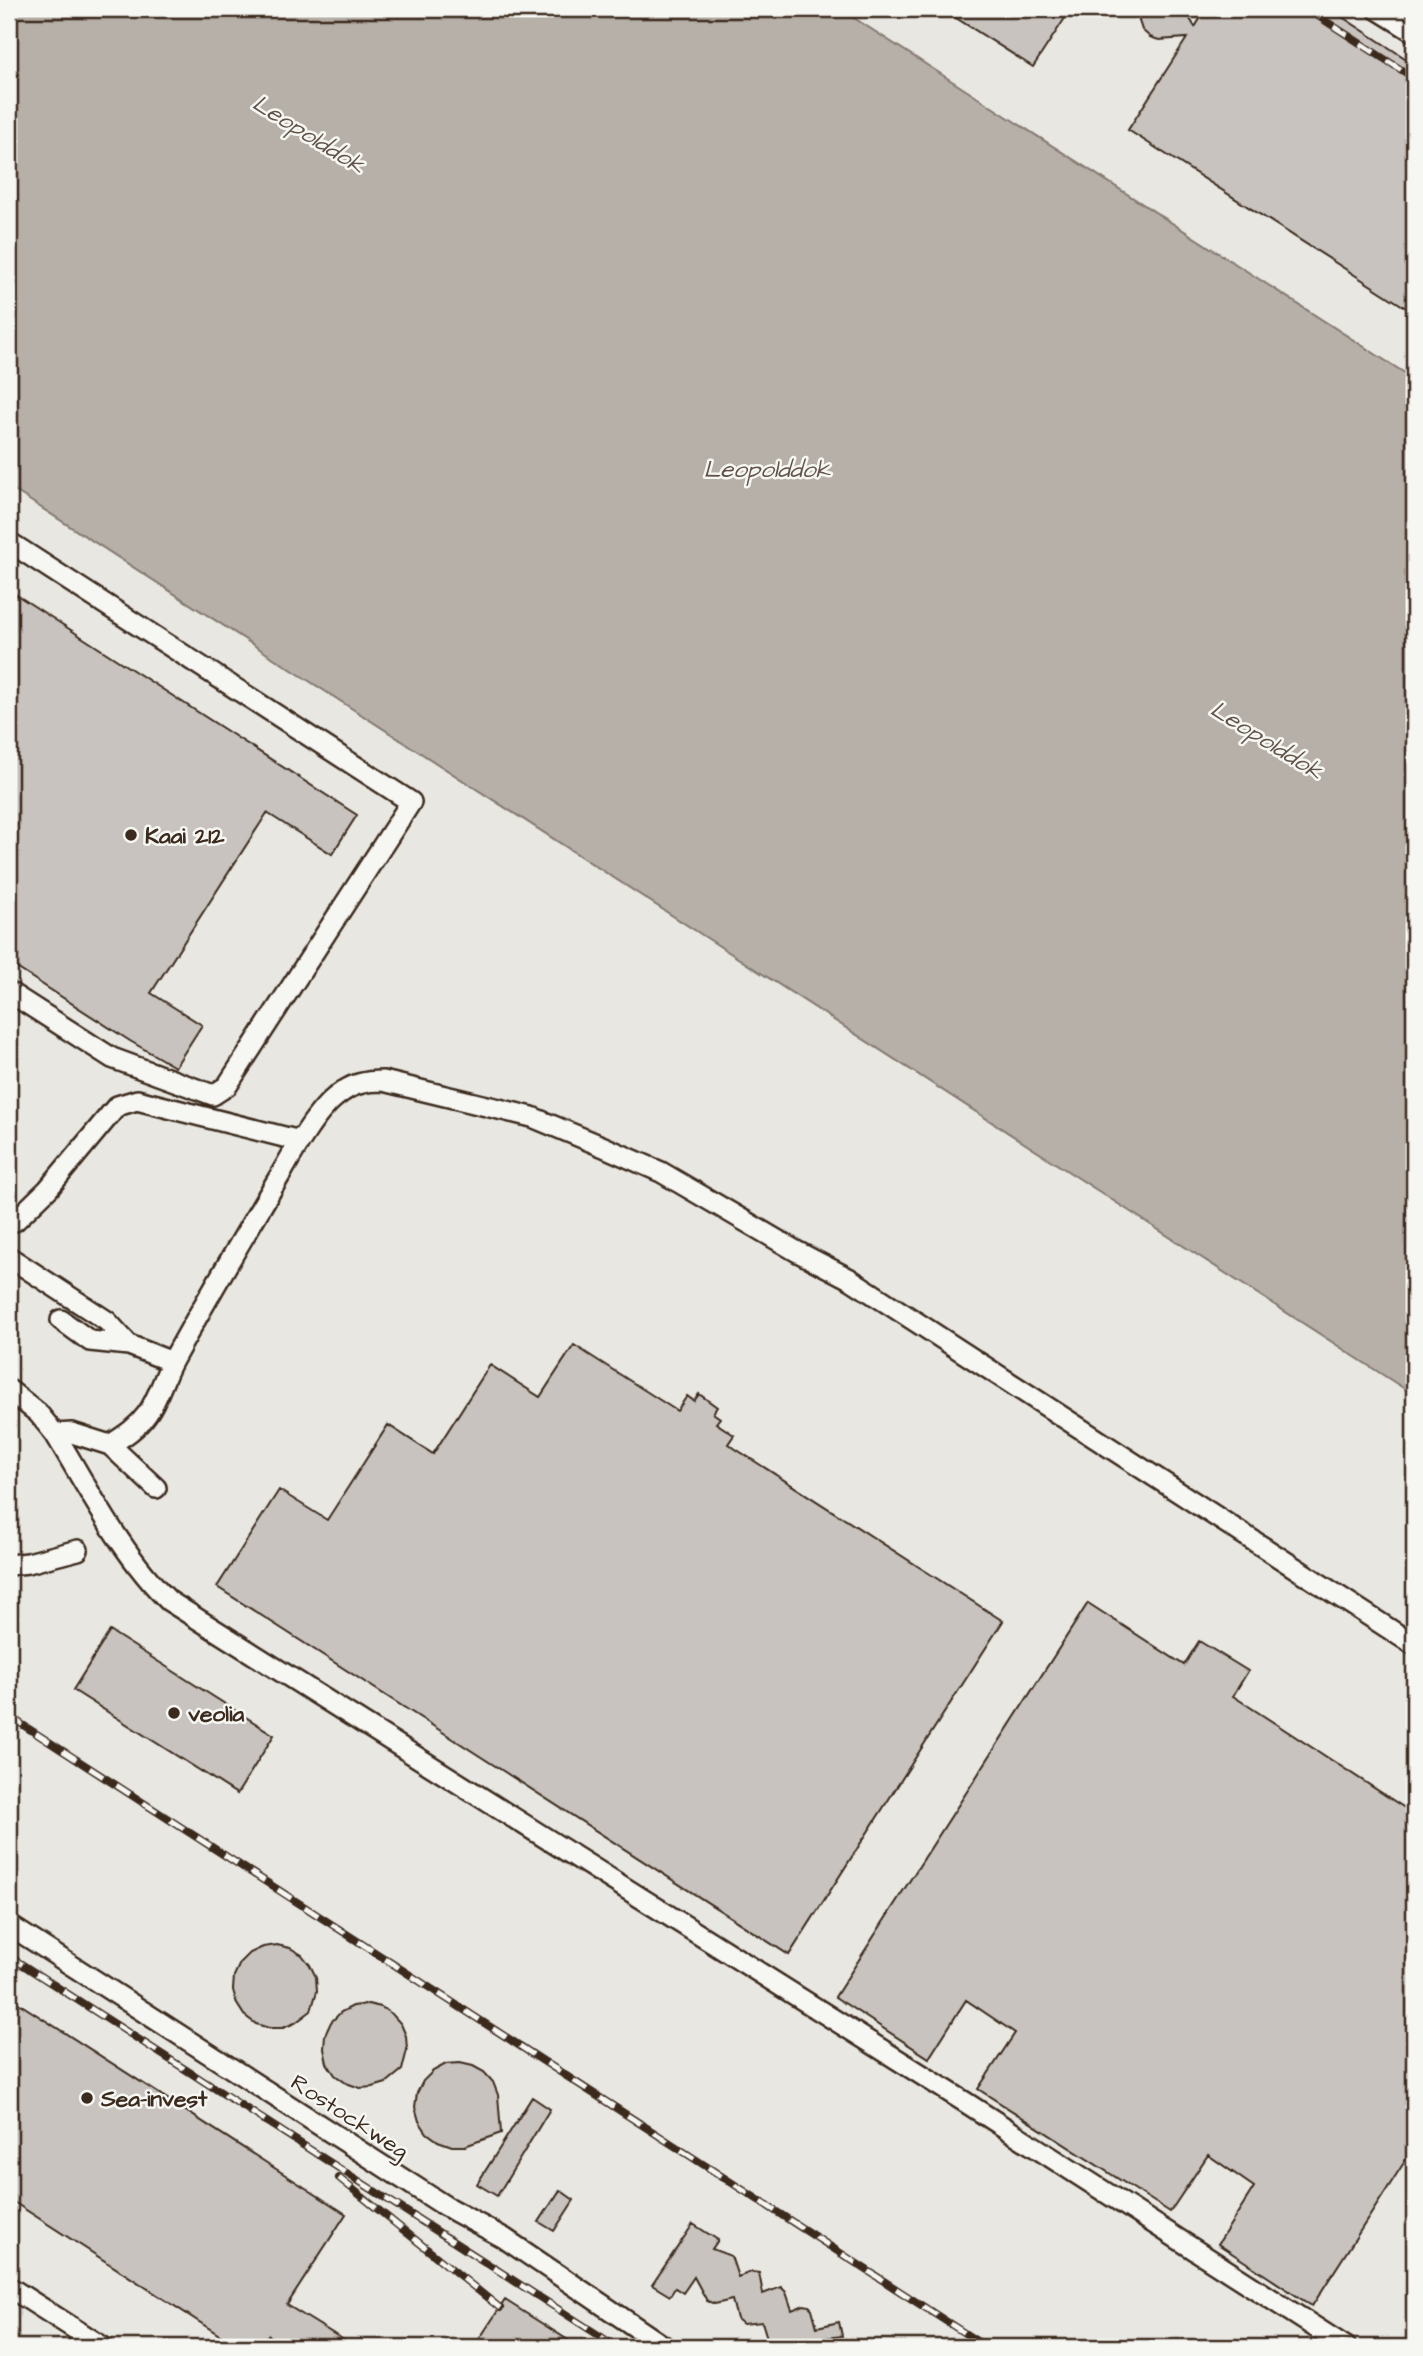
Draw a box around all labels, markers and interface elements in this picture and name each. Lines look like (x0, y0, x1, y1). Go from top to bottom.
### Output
water label: Leopolddok (246, 87, 372, 183)
water label: Leopolddok (704, 453, 832, 487)
water label: Leopolddok (1204, 693, 1330, 789)
place label: Kaai 212 (145, 820, 225, 852)
marker: Kaai 212 (123, 827, 139, 843)
place label: veolia (188, 1698, 244, 1730)
marker: veolia (166, 1705, 182, 1721)
street label: Rostockweg (284, 2067, 415, 2168)
place label: Sea-invest (100, 2083, 208, 2115)
marker: Sea-invest (79, 2090, 95, 2106)

